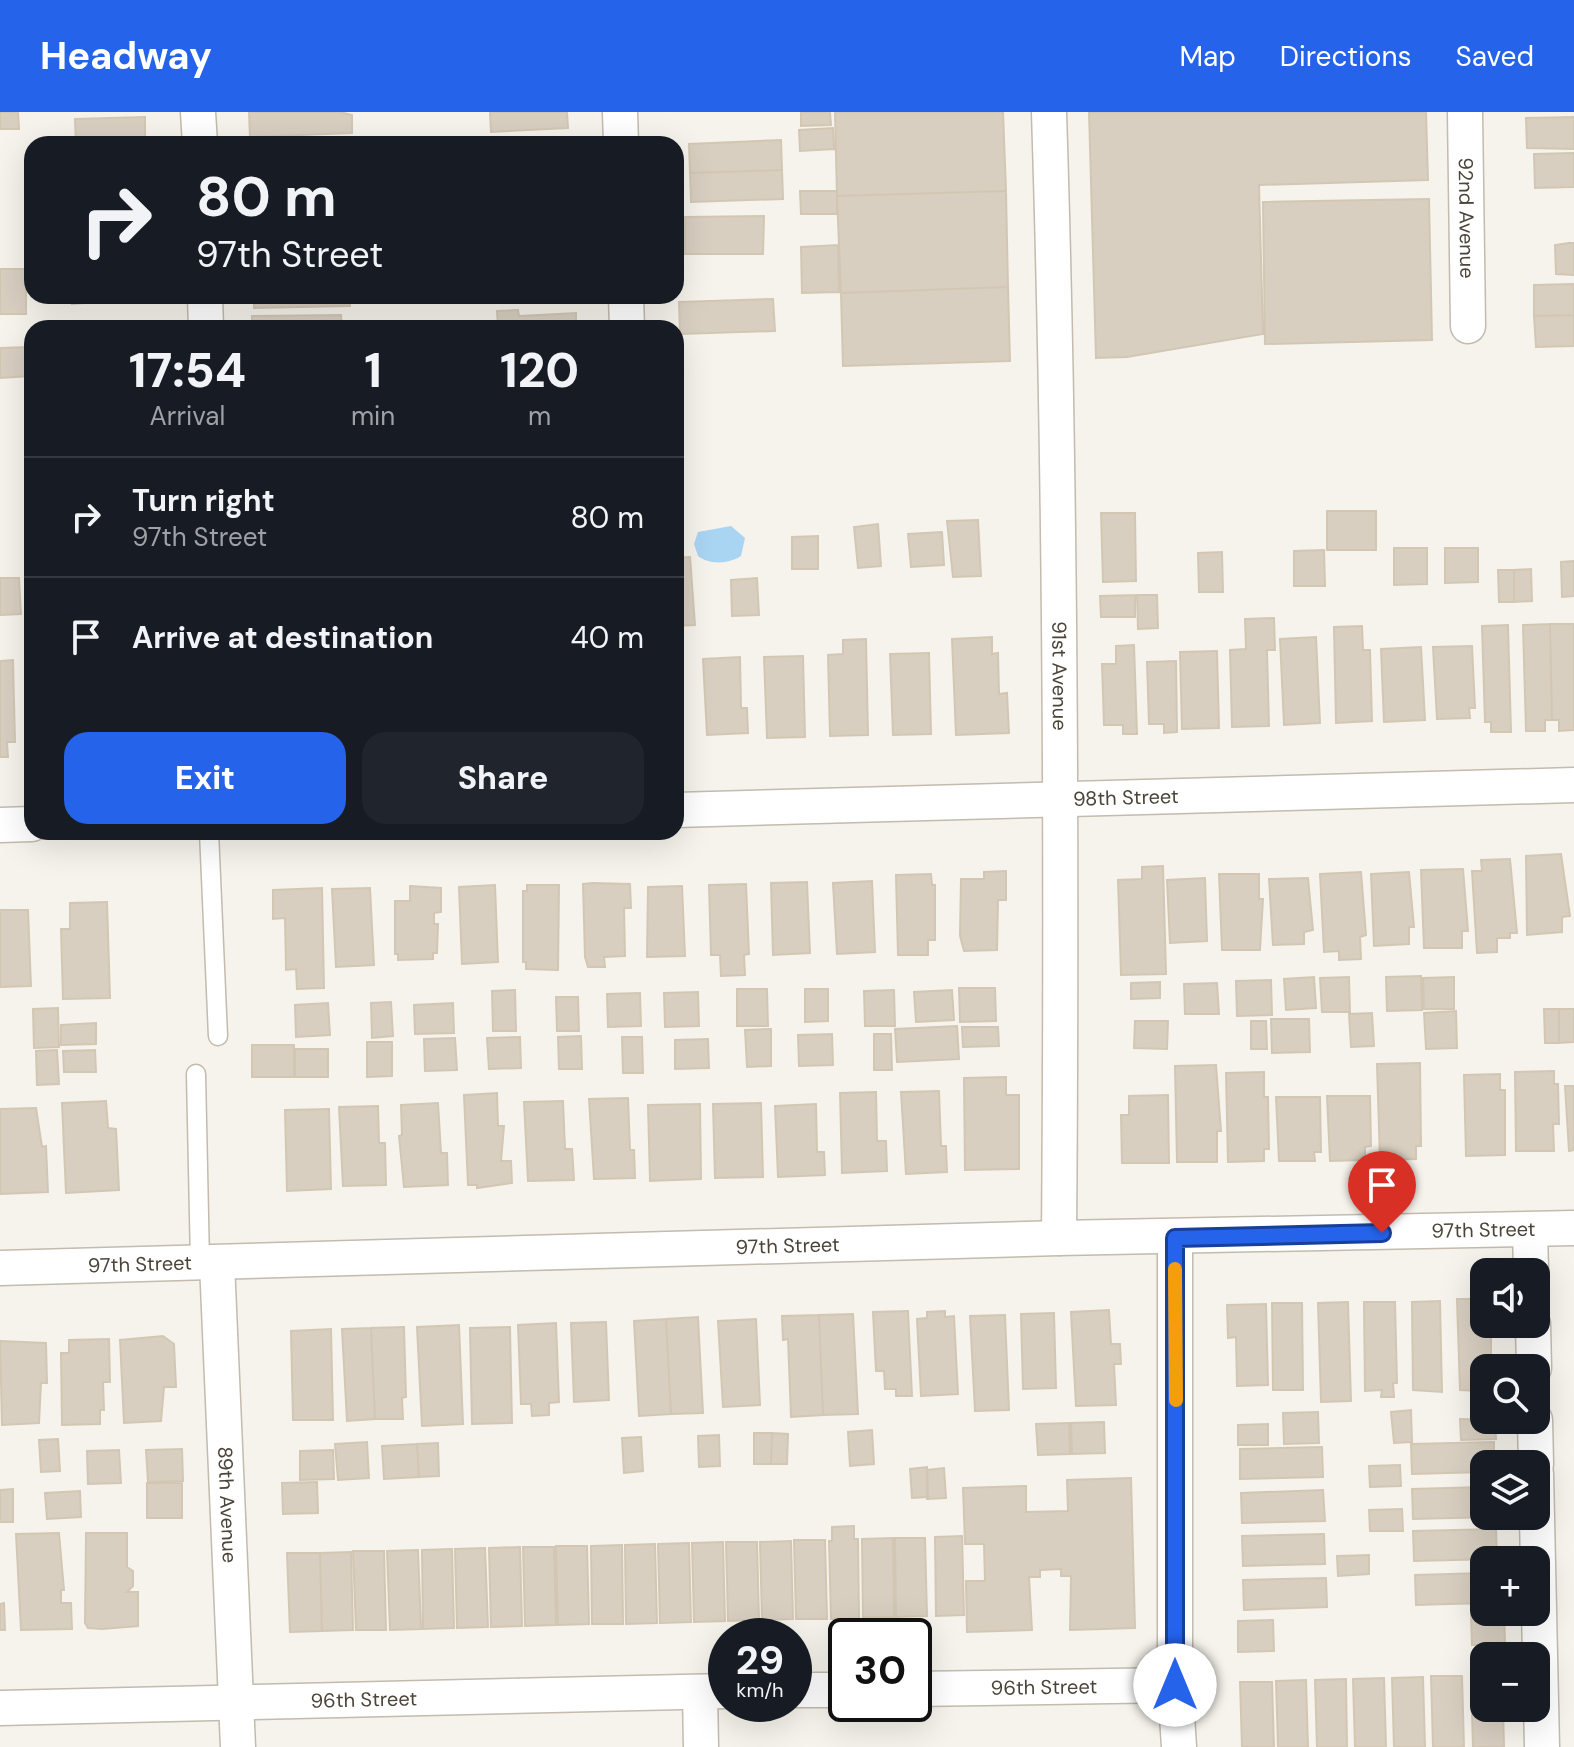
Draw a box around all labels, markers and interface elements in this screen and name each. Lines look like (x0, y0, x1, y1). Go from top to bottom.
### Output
text: Headway (40, 31, 212, 81)
text: Map (1179, 38, 1236, 75)
text: Directions (1280, 38, 1412, 75)
text: Saved (1456, 38, 1534, 75)
street label: 92nd Avenue (1453, 157, 1480, 279)
text: 80 m (196, 160, 337, 233)
icon: right (64, 168, 168, 272)
text: 97th Street (196, 231, 383, 278)
text: 17:54 (129, 339, 246, 402)
text: 1 (364, 339, 382, 402)
text: 120 (500, 339, 579, 402)
text: Arrival (150, 399, 225, 433)
text: min (351, 399, 395, 433)
text: m (528, 399, 551, 433)
text: Turn right (132, 481, 275, 520)
icon: right (64, 495, 108, 539)
text: 80 m (571, 498, 644, 537)
text: 97th Street (132, 520, 267, 554)
icon: arrive (64, 615, 108, 659)
text: Arrive at destination (132, 618, 433, 657)
text: 40 m (571, 618, 644, 657)
street label: 91st Avenue (1046, 621, 1073, 731)
button: Exit (64, 732, 346, 824)
button: Share (362, 732, 644, 824)
street label: 98th Street (1073, 783, 1179, 812)
pin (1348, 1151, 1416, 1233)
icon: arrive (1360, 1163, 1404, 1207)
street label: 97th Street (1431, 1216, 1536, 1244)
street label: 97th Street (735, 1231, 840, 1260)
street label: 97th Street (88, 1250, 193, 1279)
map controls (1470, 1258, 1550, 1722)
button: sound (1470, 1258, 1550, 1338)
button: search (1470, 1354, 1550, 1434)
street label: 89th Avenue (212, 1446, 243, 1564)
button: layers (1470, 1450, 1550, 1530)
button: + (1470, 1546, 1550, 1626)
speed limit sign: 30 (828, 1618, 932, 1722)
text: 29 (736, 1634, 784, 1686)
button: − (1470, 1642, 1550, 1722)
position arrow (1133, 1643, 1217, 1727)
street label: 96th Street (991, 1673, 1098, 1701)
text: km/h (736, 1677, 784, 1703)
street label: 96th Street (310, 1685, 418, 1714)

